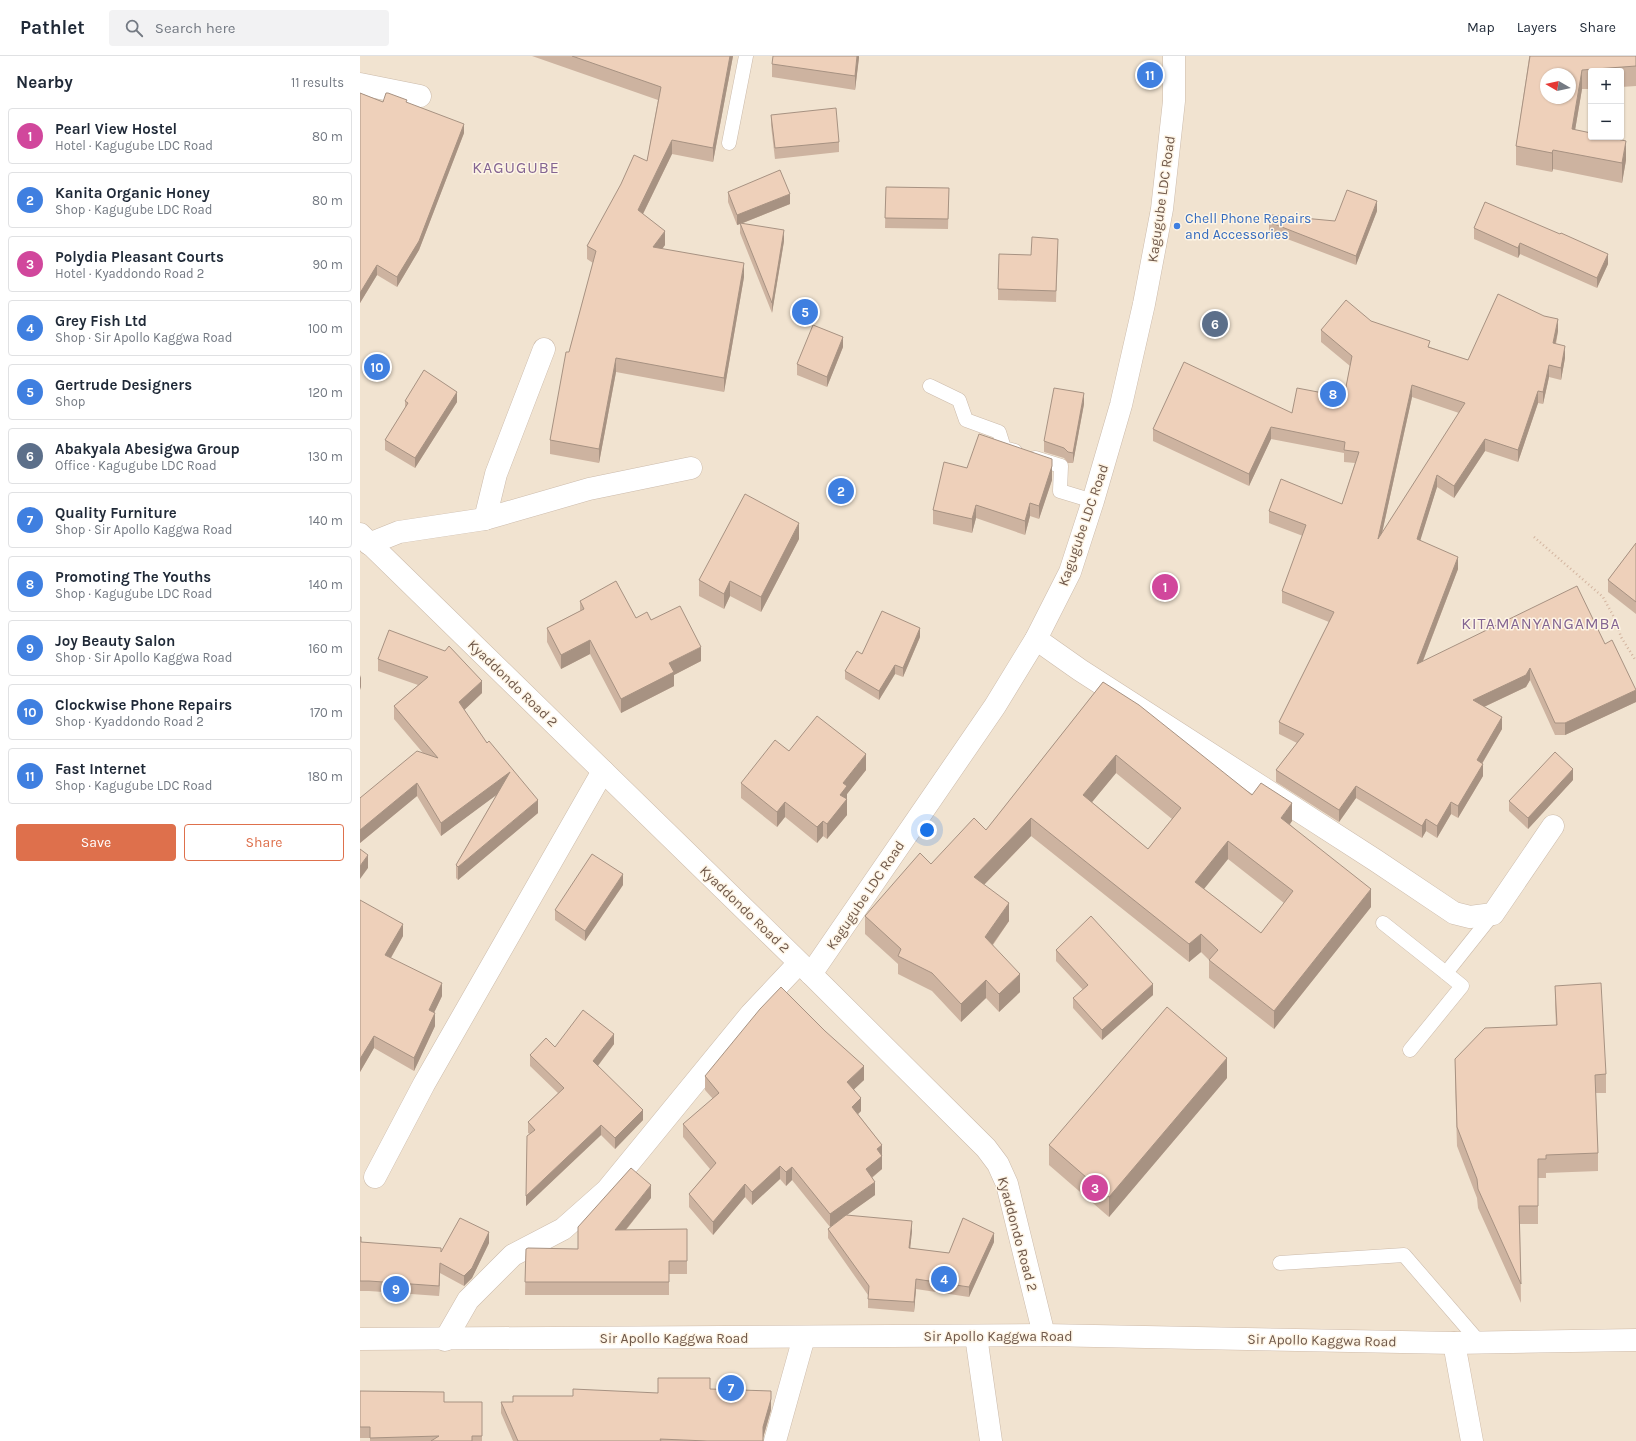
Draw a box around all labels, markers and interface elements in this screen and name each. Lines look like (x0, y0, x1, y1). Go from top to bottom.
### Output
search box (109, 10, 389, 46)
text: Pathlet (20, 17, 85, 39)
icon: search (123, 17, 145, 39)
text: Search here (155, 19, 236, 37)
text: Map (1467, 19, 1495, 36)
text: Layers (1517, 19, 1557, 36)
text: Share (1579, 19, 1616, 36)
pin: 11 (1137, 60, 1163, 90)
north arrow (1540, 68, 1576, 104)
map controls (1588, 68, 1624, 140)
button: + (1588, 68, 1624, 104)
text: Nearby (16, 72, 73, 92)
text: 11 results (291, 75, 344, 90)
button: − (1588, 104, 1624, 140)
text: Pearl View Hostel (55, 120, 177, 138)
text: 1 (28, 129, 32, 144)
text: 80 m (312, 129, 343, 144)
street label: Kagugube LDC Road (1144, 135, 1179, 263)
text: Hotel · Kagugube LDC Road (55, 138, 213, 153)
district label: KAGUGUBE (472, 158, 560, 177)
text: Kanita Organic Honey (55, 184, 210, 202)
text: 2 (26, 193, 34, 208)
text: 80 m (312, 193, 343, 208)
text: Shop · Kagugube LDC Road (55, 202, 212, 217)
place label: Chell Phone Repairs and Accessories (1185, 210, 1311, 243)
marker: Chell Phone Repairs and Accessories (1172, 221, 1182, 231)
text: Polydia Pleasant Courts (55, 248, 224, 266)
text: 3 (26, 257, 34, 272)
text: 90 m (312, 257, 343, 272)
text: Hotel · Kyaddondo Road 2 (55, 266, 204, 281)
pin: 5 (792, 297, 818, 327)
pin: 6 (1202, 309, 1228, 339)
text: Grey Fish Ltd (55, 312, 147, 330)
text: 4 (26, 321, 34, 336)
text: 100 m (308, 321, 343, 336)
text: Shop · Sir Apollo Kaggwa Road (55, 330, 232, 345)
pin: 10 (364, 352, 390, 382)
text: Gertrude Designers (55, 376, 192, 394)
pin: 8 (1320, 379, 1346, 409)
text: 5 (26, 385, 34, 400)
text: 120 m (308, 385, 343, 400)
text: Shop (55, 394, 85, 409)
text: Abakyala Abesigwa Group (55, 440, 240, 458)
text: 6 (26, 449, 34, 464)
text: 130 m (308, 449, 343, 464)
text: Office · Kagugube LDC Road (55, 458, 217, 473)
street label: Kagugube LDC Road (1055, 462, 1112, 588)
pin: 2 (828, 476, 854, 506)
text: Quality Furniture (55, 504, 177, 522)
text: 7 (27, 513, 33, 528)
text: 140 m (308, 513, 343, 528)
text: Shop · Sir Apollo Kaggwa Road (55, 522, 232, 537)
text: Promoting The Youths (55, 568, 211, 586)
pin: 1 (1152, 572, 1178, 602)
text: 8 (26, 577, 34, 592)
text: 140 m (308, 577, 343, 592)
text: Shop · Kagugube LDC Road (55, 586, 212, 601)
district label: KITAMANYANGAMBA (1461, 614, 1621, 633)
text: Joy Beauty Salon (55, 632, 175, 650)
street label: Kyaddondo Road 2 (464, 636, 561, 731)
text: 9 (26, 641, 34, 656)
text: 160 m (308, 641, 343, 656)
text: Shop · Sir Apollo Kaggwa Road (55, 650, 232, 665)
text: Clockwise Phone Repairs (55, 696, 232, 714)
text: 10 (24, 705, 36, 720)
text: 170 m (310, 705, 343, 720)
text: Shop · Kyaddondo Road 2 (55, 714, 204, 729)
text: Fast Internet (55, 760, 146, 778)
text: 11 (25, 769, 35, 784)
text: 180 m (308, 769, 343, 784)
text: Shop · Kagugube LDC Road (55, 778, 212, 793)
your location (917, 820, 937, 840)
button: Save (16, 824, 176, 861)
button: Share (184, 824, 344, 861)
street label: Kagugube LDC Road (823, 838, 908, 953)
street label: Kyaddondo Road 2 (696, 862, 793, 957)
pin: 3 (1082, 1173, 1108, 1203)
street label: Kyaddondo Road 2 (994, 1175, 1041, 1293)
pin: 4 (931, 1264, 957, 1294)
pin: 9 (383, 1274, 409, 1304)
street label: Sir Apollo Kaggwa Road (923, 1328, 1073, 1345)
street label: Sir Apollo Kaggwa Road (599, 1330, 749, 1347)
street label: Sir Apollo Kaggwa Road (1247, 1331, 1397, 1350)
pin: 7 (718, 1373, 744, 1403)

